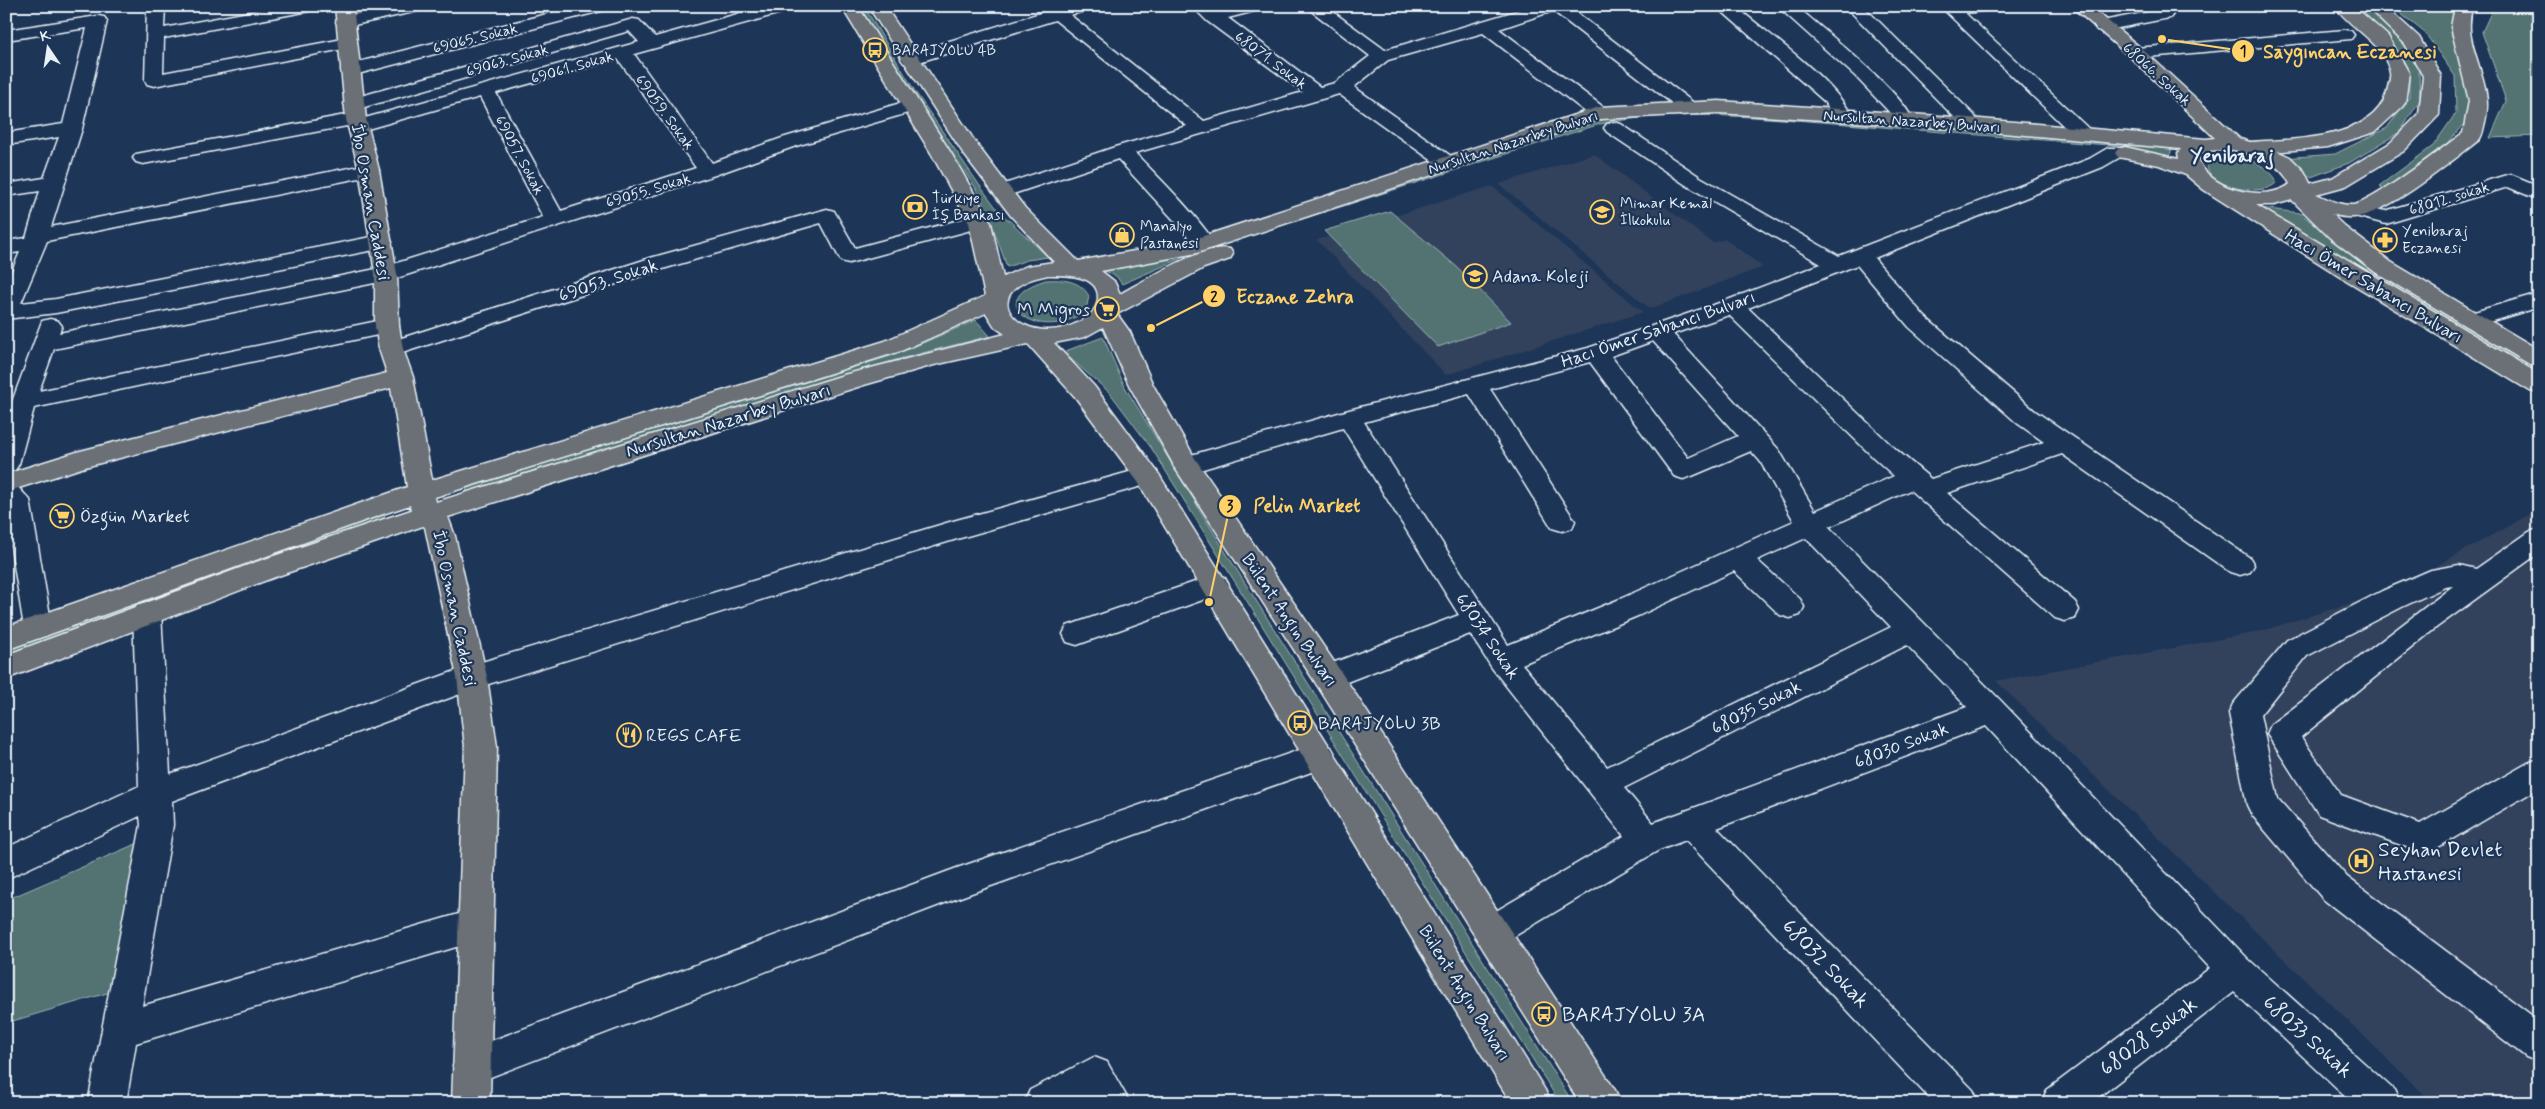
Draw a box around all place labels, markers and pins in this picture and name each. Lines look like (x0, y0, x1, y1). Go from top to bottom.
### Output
callout: Saygıncan Eczanesi (2231, 34, 2444, 68)
bus stop icon: BARAJYOLU 4B (862, 37, 888, 63)
place label: BARAJYOLU 4B (892, 41, 996, 61)
place label: Türkiye İş Bankası (932, 189, 1005, 226)
bank icon: Türkiye İş Bankası (902, 194, 928, 220)
place label: Mimar Kemal İlkokulu (1620, 194, 1712, 231)
school or university icon: Mimar Kemal İlkokulu (1589, 199, 1615, 225)
place label: Manalyo Pastanesi (1140, 217, 1198, 254)
shop icon: Manalyo Pastanesi (1109, 222, 1135, 248)
place label: Yenibaraj Eczanesi (2402, 222, 2468, 259)
pharmacy icon: Yenibaraj Eczanesi (2372, 227, 2398, 253)
school or university icon: Adana Koleji (1462, 263, 1488, 289)
place label: Adana Koleji (1492, 265, 1588, 289)
callout: Eczane Zehra (1201, 279, 1364, 313)
supermarket icon: M Migros (1094, 296, 1120, 322)
place label: M Migros (1017, 298, 1090, 323)
callout: Pelin Market (1217, 489, 1371, 523)
supermarket icon: Özgün Market (49, 503, 75, 529)
place label: Özgün Market (80, 505, 190, 531)
bus stop icon: BARAJYOLU 3B (1287, 710, 1313, 736)
place label: BARAJYOLU 3B (1318, 712, 1441, 736)
restaurant icon: REGS CAFE (616, 722, 642, 748)
place label: REGS CAFE (646, 724, 742, 748)
place label: Seyhan Devlet Hastanesi (2378, 836, 2502, 888)
hospital icon: Seyhan Devlet Hastanesi (2348, 848, 2374, 874)
bus stop icon: BARAJYOLU 3A (1531, 1001, 1557, 1027)
place label: BARAJYOLU 3A (1562, 1001, 1705, 1029)

